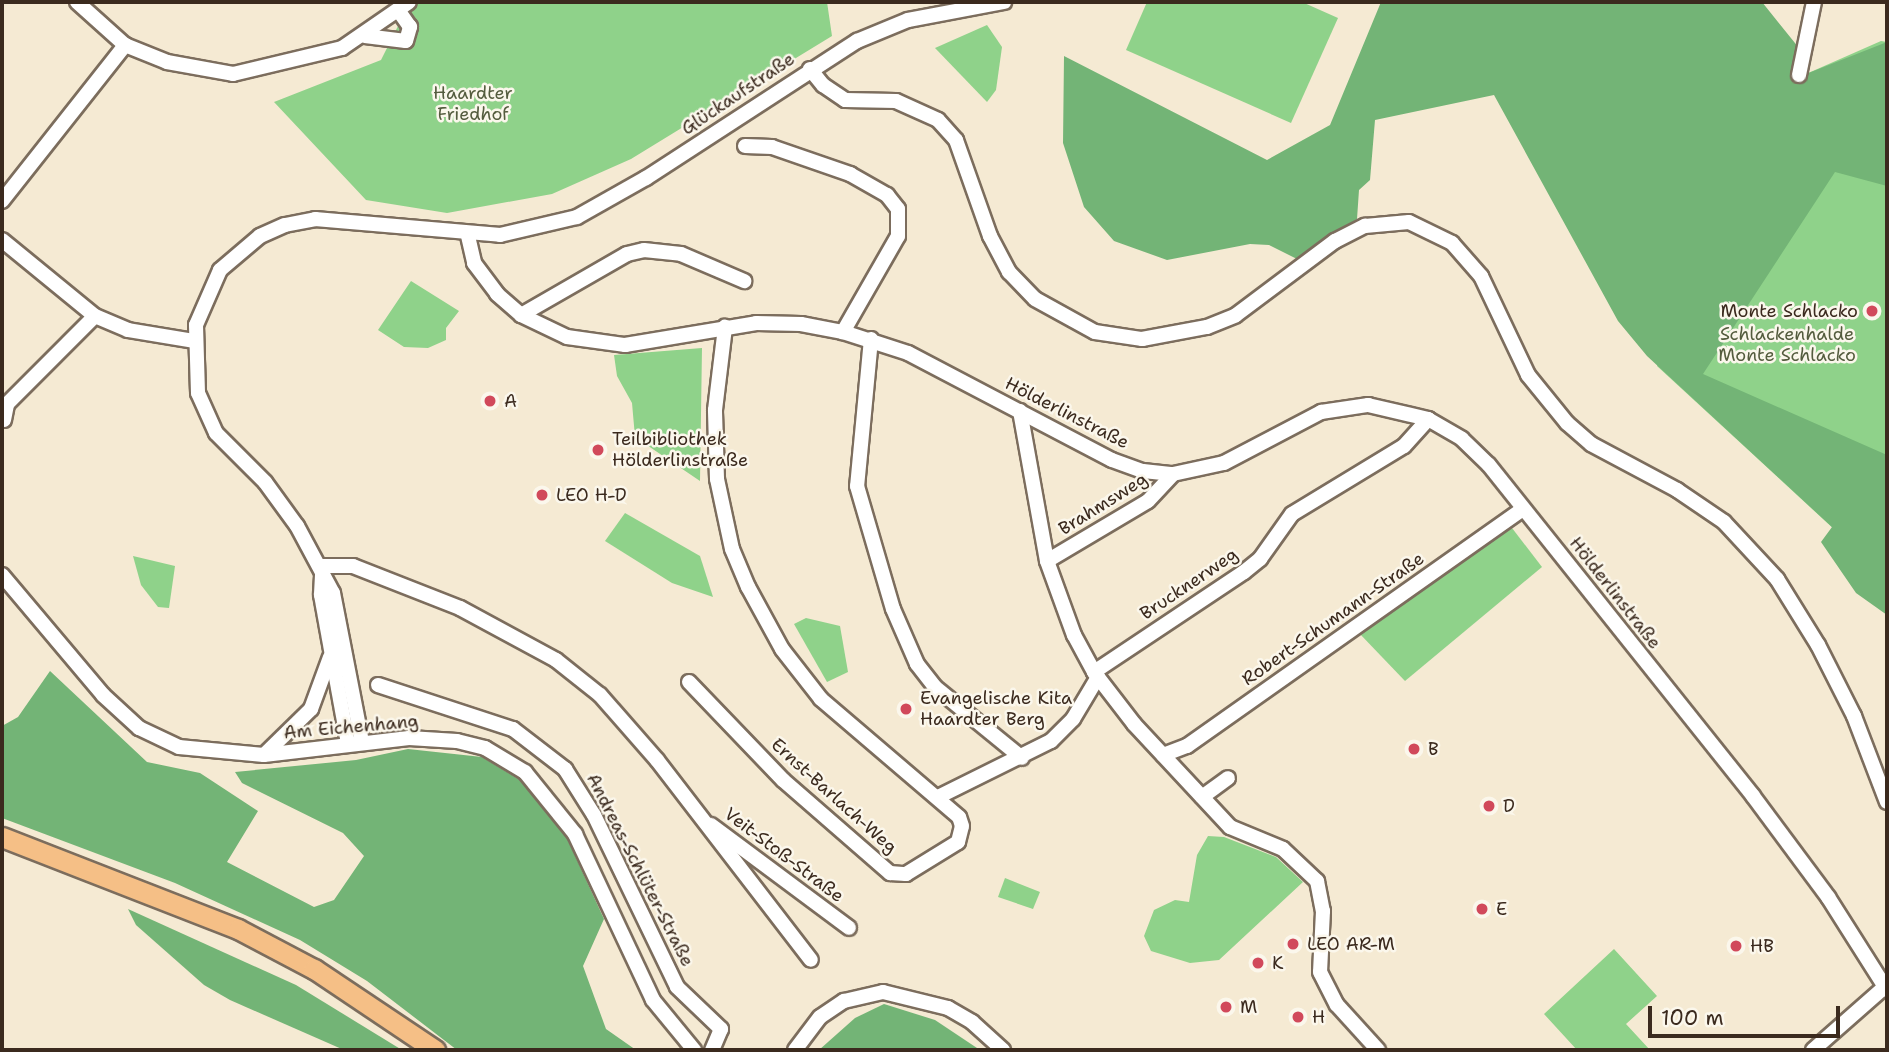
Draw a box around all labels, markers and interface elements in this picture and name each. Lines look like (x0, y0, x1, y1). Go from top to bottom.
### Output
street label: Glückaufstraße (677, 48, 799, 140)
park label: Haardter Friedhof (433, 83, 513, 126)
place label: Monte Schlacko (1720, 300, 1858, 322)
marker: Monte Schlacko (1864, 303, 1880, 319)
park label: Schlackenhalde Monte Schlacko (1718, 324, 1856, 366)
street label: Hölderlinstraße (1001, 372, 1133, 454)
place label: A (504, 390, 517, 412)
marker: A (482, 393, 498, 409)
place label: Teilbibliothek Hölderlinstraße (612, 429, 748, 472)
marker: Teilbibliothek Hölderlinstraße (590, 442, 606, 458)
street label: Brahmsweg (1055, 468, 1151, 540)
place label: LEO H-D (556, 484, 627, 506)
marker: LEO H-D (534, 487, 550, 503)
street label: Hölderlinstraße (1565, 533, 1665, 653)
street label: Brucknerweg (1136, 543, 1242, 625)
street label: Robert-Schumann-Straße (1238, 548, 1428, 690)
place label: Evangelische Kita Haardter Berg (920, 688, 1072, 730)
marker: Evangelische Kita Haardter Berg (898, 701, 914, 717)
street label: Am Eichenhang (283, 710, 419, 744)
street label: Ernst-Barlach-Weg (767, 734, 901, 858)
place label: B (1428, 738, 1439, 760)
marker: B (1406, 741, 1422, 757)
street label: Andreas-Schlüter-Straße (582, 770, 698, 970)
place label: D (1503, 795, 1515, 817)
marker: D (1481, 798, 1497, 814)
street label: Veit-Stoß-Straße (720, 803, 848, 907)
place label: E (1496, 898, 1507, 920)
marker: E (1474, 901, 1490, 917)
place label: LEO AR-M (1307, 933, 1395, 955)
place label: HB (1750, 935, 1774, 957)
marker: LEO AR-M (1285, 936, 1301, 952)
marker: HB (1728, 938, 1744, 954)
place label: K (1272, 952, 1284, 974)
marker: K (1250, 955, 1266, 971)
scale bar (1651, 992, 1843, 1036)
place label: M (1240, 996, 1257, 1018)
marker: M (1218, 999, 1234, 1015)
text: 100 m (1661, 1004, 1724, 1032)
place label: H (1312, 1006, 1325, 1028)
marker: H (1290, 1009, 1306, 1025)

